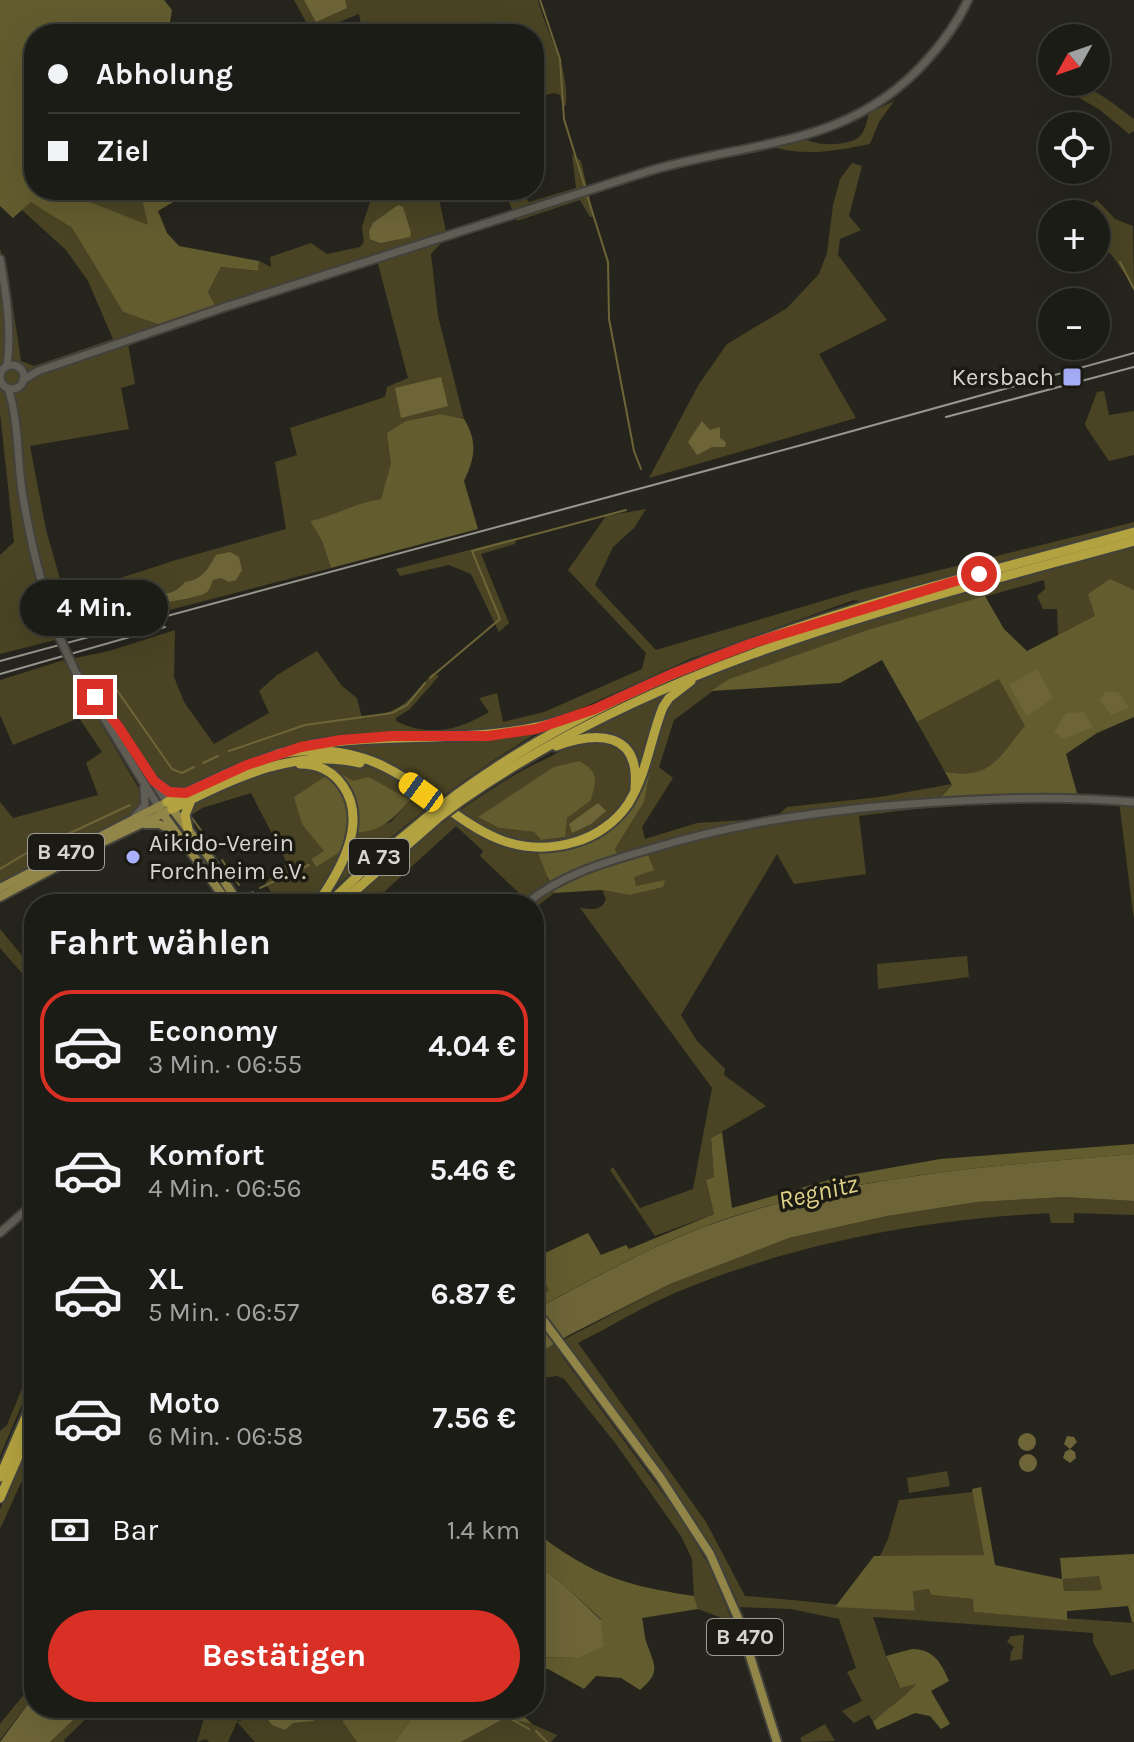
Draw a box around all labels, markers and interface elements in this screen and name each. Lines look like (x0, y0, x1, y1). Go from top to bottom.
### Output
north arrow (1038, 24, 1110, 96)
map controls (1038, 24, 1110, 360)
text: Abholung (96, 56, 233, 92)
button: locate (1038, 112, 1110, 184)
text: Ziel (96, 133, 150, 169)
button: + (1038, 200, 1110, 272)
button: − (1038, 288, 1110, 360)
place label: Kersbach (952, 363, 1054, 391)
marker: Kersbach (1061, 366, 1083, 388)
route start (961, 556, 997, 592)
callout: 4 Min. (21, 581, 169, 637)
text: 4 Min. (56, 592, 132, 623)
route end (77, 679, 113, 715)
car (395, 768, 447, 816)
place label: Aikido-Verein Forchheim e.V. (149, 829, 306, 885)
road number: B 470 (28, 834, 104, 870)
road number: A 73 (349, 839, 409, 875)
marker: Aikido-Verein Forchheim e.V. (124, 848, 142, 866)
text: Fahrt wählen (48, 921, 271, 963)
icon: car (52, 1010, 124, 1082)
text: Economy (148, 1013, 278, 1049)
text: 4.04 € (428, 1028, 516, 1064)
text: 3 Min. · 06:55 (148, 1049, 302, 1080)
icon: car (52, 1134, 124, 1206)
text: Komfort (148, 1137, 265, 1173)
text: 5.46 € (429, 1152, 516, 1188)
water label: Regnitz (775, 1168, 862, 1216)
text: 4 Min. · 06:56 (148, 1173, 302, 1204)
icon: car (52, 1258, 124, 1330)
text: XL (148, 1261, 183, 1297)
text: 6.87 € (430, 1276, 516, 1312)
text: 5 Min. · 06:57 (148, 1297, 299, 1328)
icon: car (52, 1382, 124, 1454)
text: Moto (148, 1385, 220, 1421)
text: 7.56 € (432, 1400, 516, 1436)
text: 6 Min. · 06:58 (148, 1421, 303, 1452)
icon: cash (48, 1508, 92, 1552)
text: Bar (112, 1512, 158, 1548)
text: 1.4 km (447, 1515, 520, 1546)
button: Bestätigen (48, 1610, 520, 1702)
road number: B 470 (707, 1619, 783, 1655)

